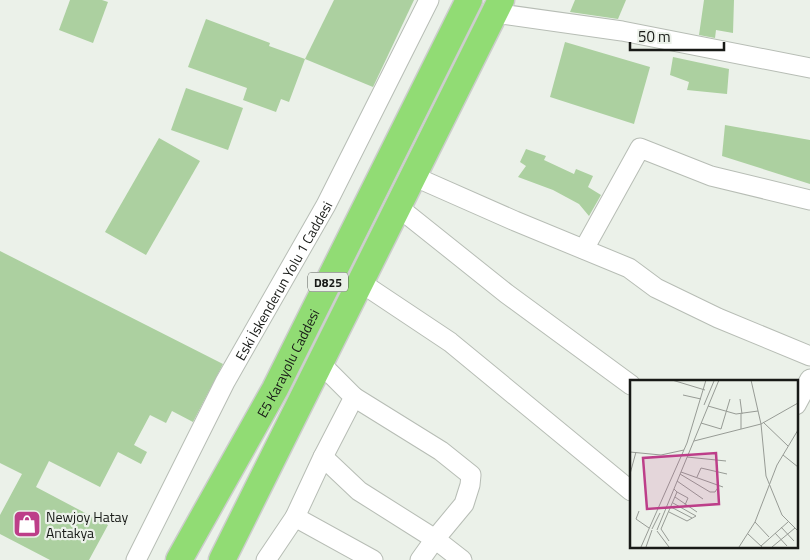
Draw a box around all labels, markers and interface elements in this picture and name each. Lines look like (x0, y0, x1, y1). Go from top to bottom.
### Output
scale bar (630, 20, 724, 52)
text: 50 m (638, 25, 671, 48)
street label: Eski İskenderun Yolu 1 Caddesi (229, 197, 337, 364)
road number: D825 (308, 272, 348, 292)
street label: E5 Karayolu Caddesi (251, 305, 324, 421)
inset map (630, 380, 798, 548)
place label: Newjoy Hatay Antakya (46, 506, 129, 543)
shop icon: Newjoy Hatay Antakya (12, 509, 42, 539)

